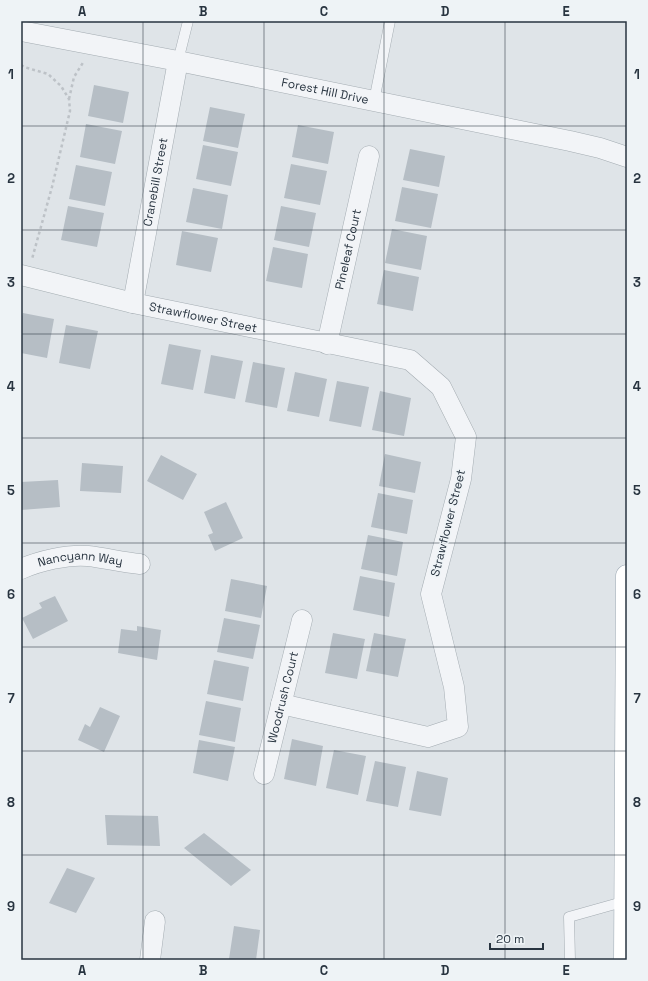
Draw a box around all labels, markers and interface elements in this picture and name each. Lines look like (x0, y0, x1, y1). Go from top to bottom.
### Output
text: A (78, 3, 87, 20)
text: B (199, 3, 208, 20)
text: C (320, 3, 328, 20)
text: D (441, 3, 450, 20)
text: E (562, 3, 570, 20)
text: 1 (8, 66, 14, 83)
text: 1 (634, 66, 640, 83)
street label: Forest Hill Drive (280, 74, 370, 108)
street label: Cranebill Street (139, 136, 172, 228)
text: 2 (7, 170, 15, 187)
text: 2 (633, 170, 641, 187)
street label: Pineleaf Court (331, 207, 365, 291)
text: 3 (7, 274, 15, 291)
text: 3 (633, 274, 641, 291)
street label: Strawflower Street (148, 299, 258, 336)
text: 4 (7, 378, 15, 395)
text: 4 (633, 378, 641, 395)
street label: Strawflower Street (427, 468, 469, 578)
text: 5 (7, 482, 15, 499)
text: 5 (633, 482, 641, 499)
street label: Nancyann Way (36, 548, 124, 570)
text: 6 (7, 586, 15, 603)
text: 6 (633, 586, 641, 603)
street label: Woodrush Court (264, 650, 302, 745)
text: 7 (7, 690, 15, 707)
text: 7 (633, 690, 641, 707)
text: 8 (7, 794, 15, 811)
text: 8 (633, 794, 641, 811)
text: 9 (7, 898, 15, 915)
text: 9 (633, 898, 641, 915)
scale bar (490, 925, 543, 951)
text: 20 m (496, 931, 524, 947)
text: A (78, 962, 87, 979)
text: B (199, 962, 208, 979)
text: C (320, 962, 328, 979)
text: D (441, 962, 450, 979)
text: E (562, 962, 570, 979)

